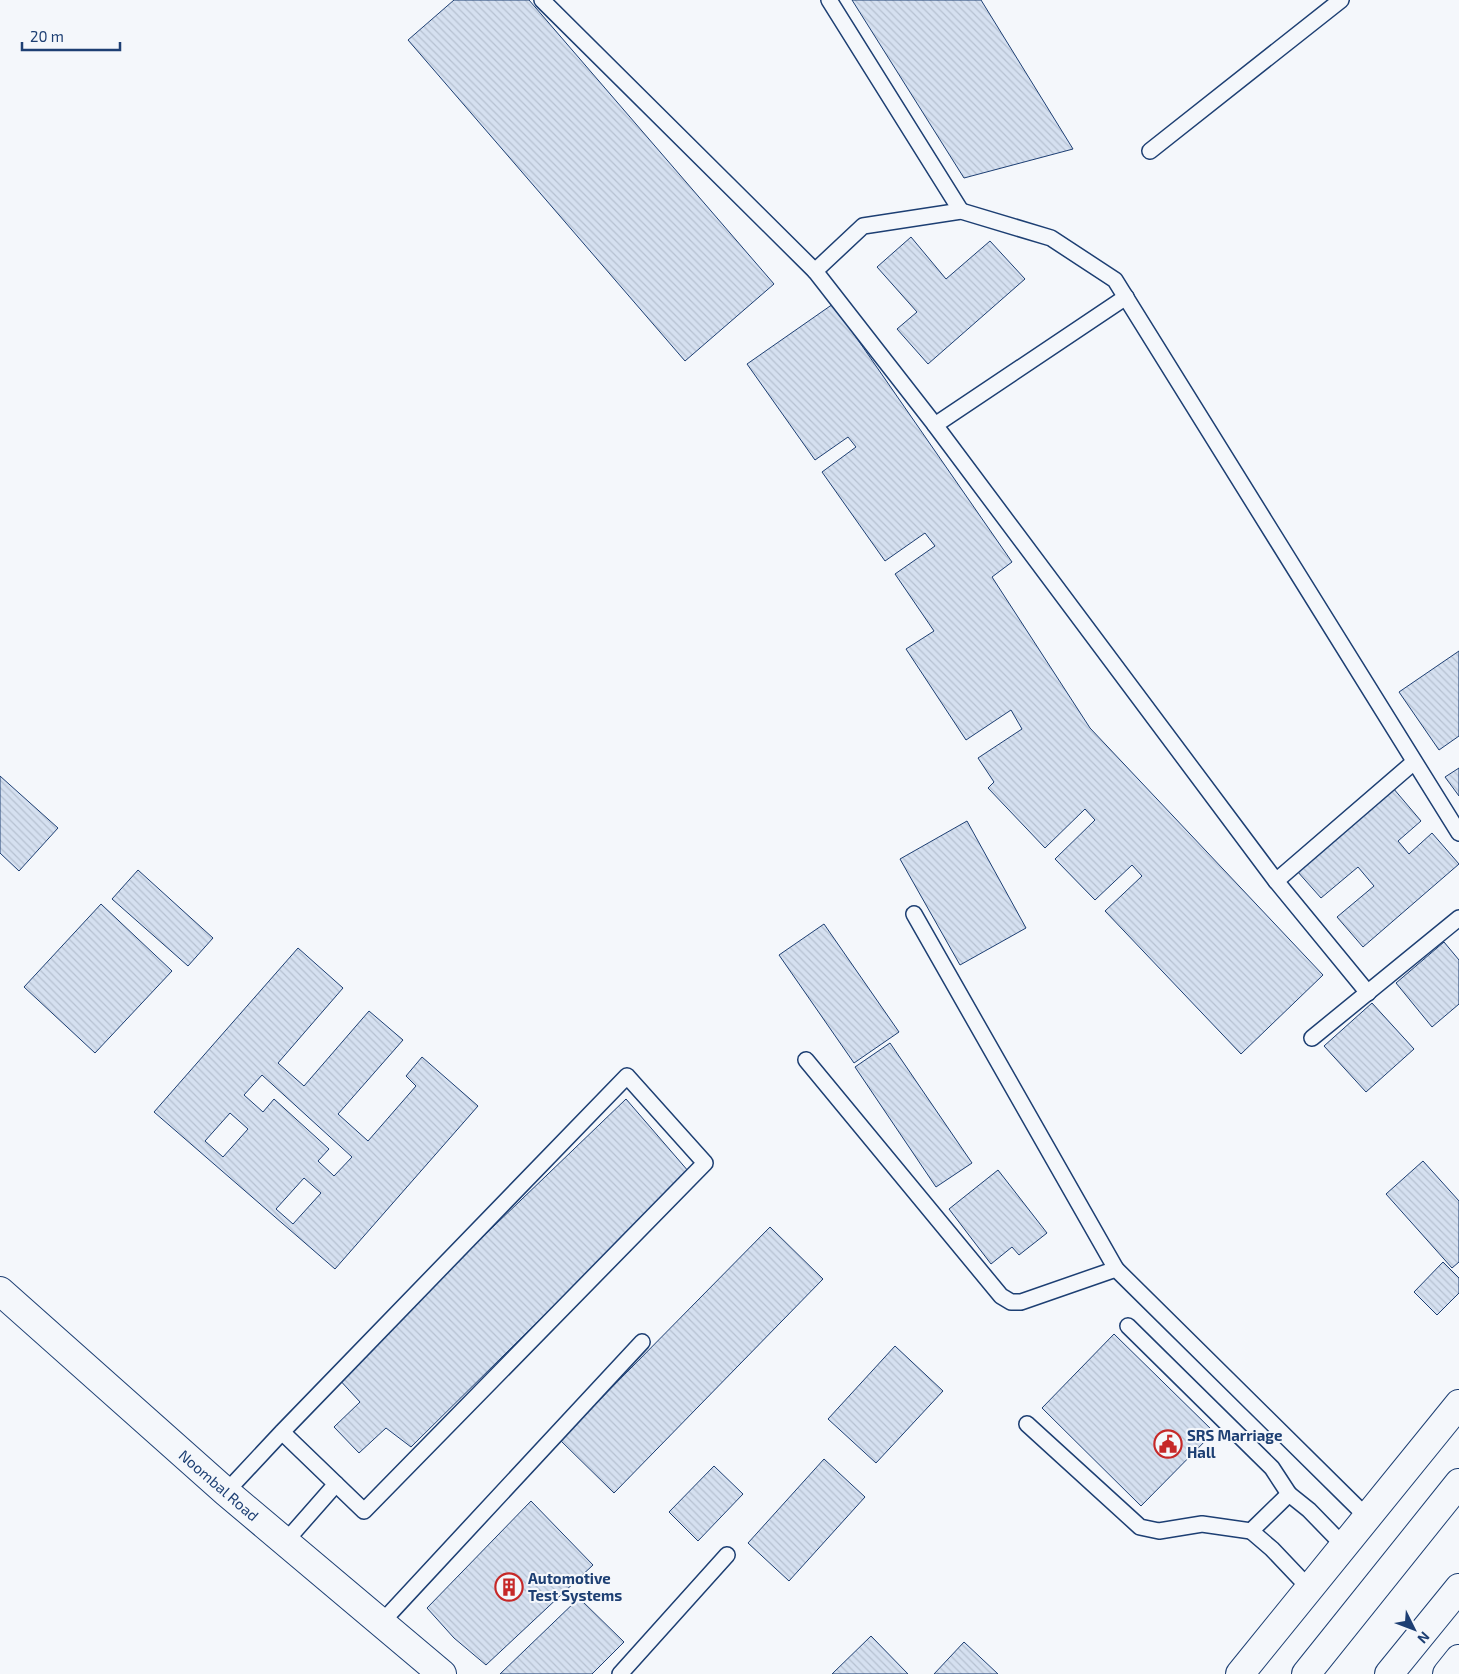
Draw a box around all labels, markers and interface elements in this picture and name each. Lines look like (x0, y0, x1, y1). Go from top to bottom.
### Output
scale bar (22, 20, 120, 52)
text: 20 m (30, 27, 64, 45)
place label: SRS Marriage Hall (1187, 1426, 1282, 1461)
public building icon: SRS Marriage Hall (1153, 1429, 1183, 1459)
street label: Noombal Road (176, 1446, 262, 1524)
place label: Automotive Test Systems (528, 1569, 622, 1605)
building icon: Automotive Test Systems (494, 1572, 524, 1602)
north arrow (1389, 1604, 1439, 1654)
text: N (1414, 1629, 1434, 1647)

